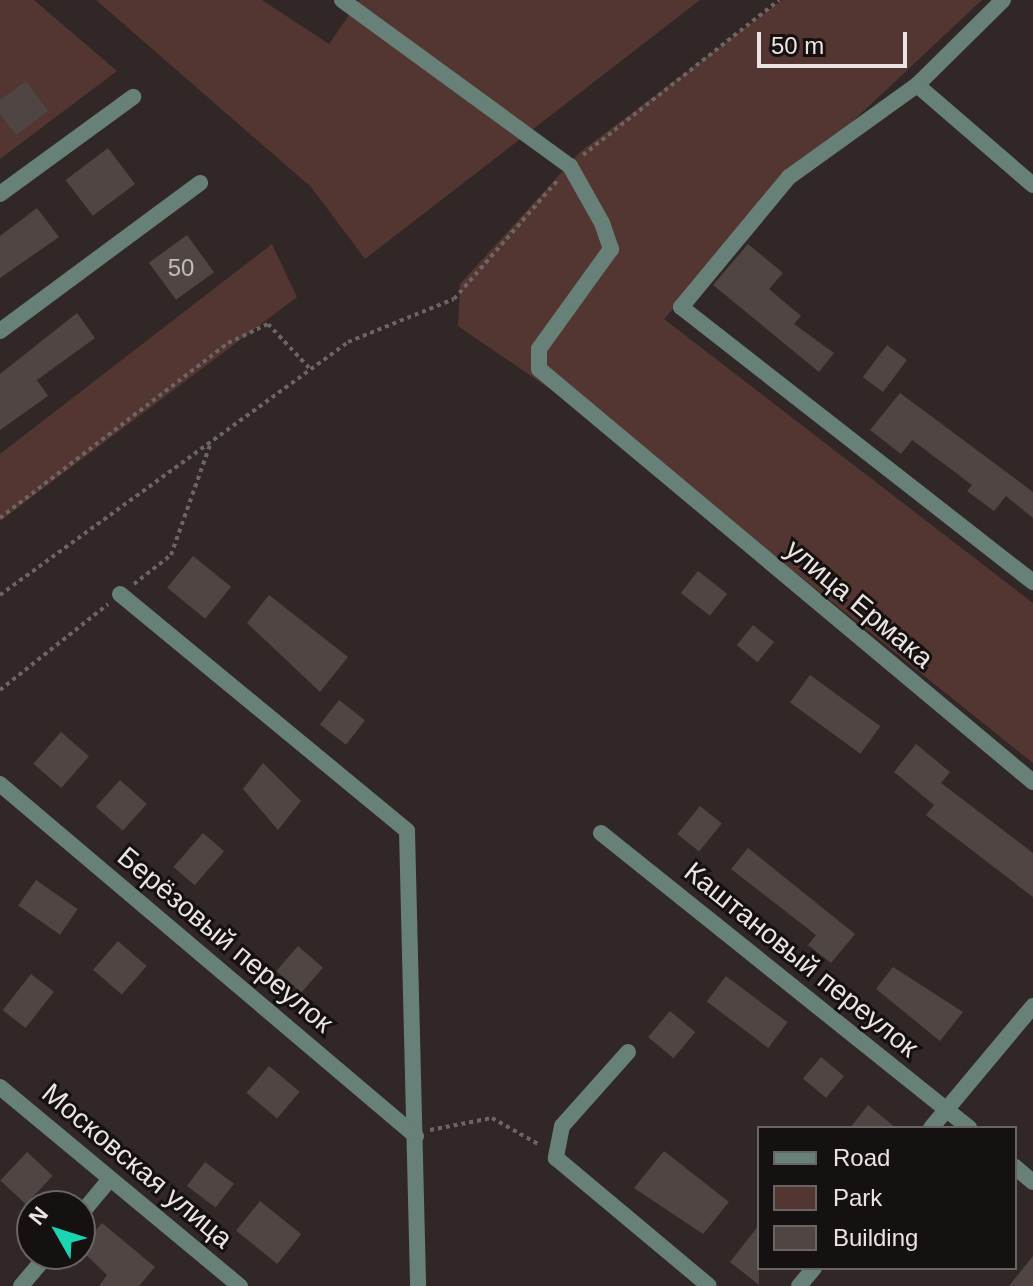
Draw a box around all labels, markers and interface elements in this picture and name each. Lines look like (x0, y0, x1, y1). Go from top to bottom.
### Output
scale bar (761, 16, 911, 66)
text: 50 m (771, 32, 824, 59)
house number: 50 (168, 254, 194, 282)
street label: улица Ермака (778, 533, 940, 675)
street label: Берёзовый переулок (110, 840, 340, 1040)
street label: Каштановый переулок (677, 855, 925, 1065)
street label: Московская улица (35, 1077, 239, 1255)
legend (757, 1126, 1017, 1270)
text: Road (833, 1144, 890, 1171)
text: Park (833, 1184, 882, 1211)
north arrow (16, 1190, 96, 1270)
text: N (24, 1202, 53, 1230)
text: Building (833, 1224, 918, 1251)

